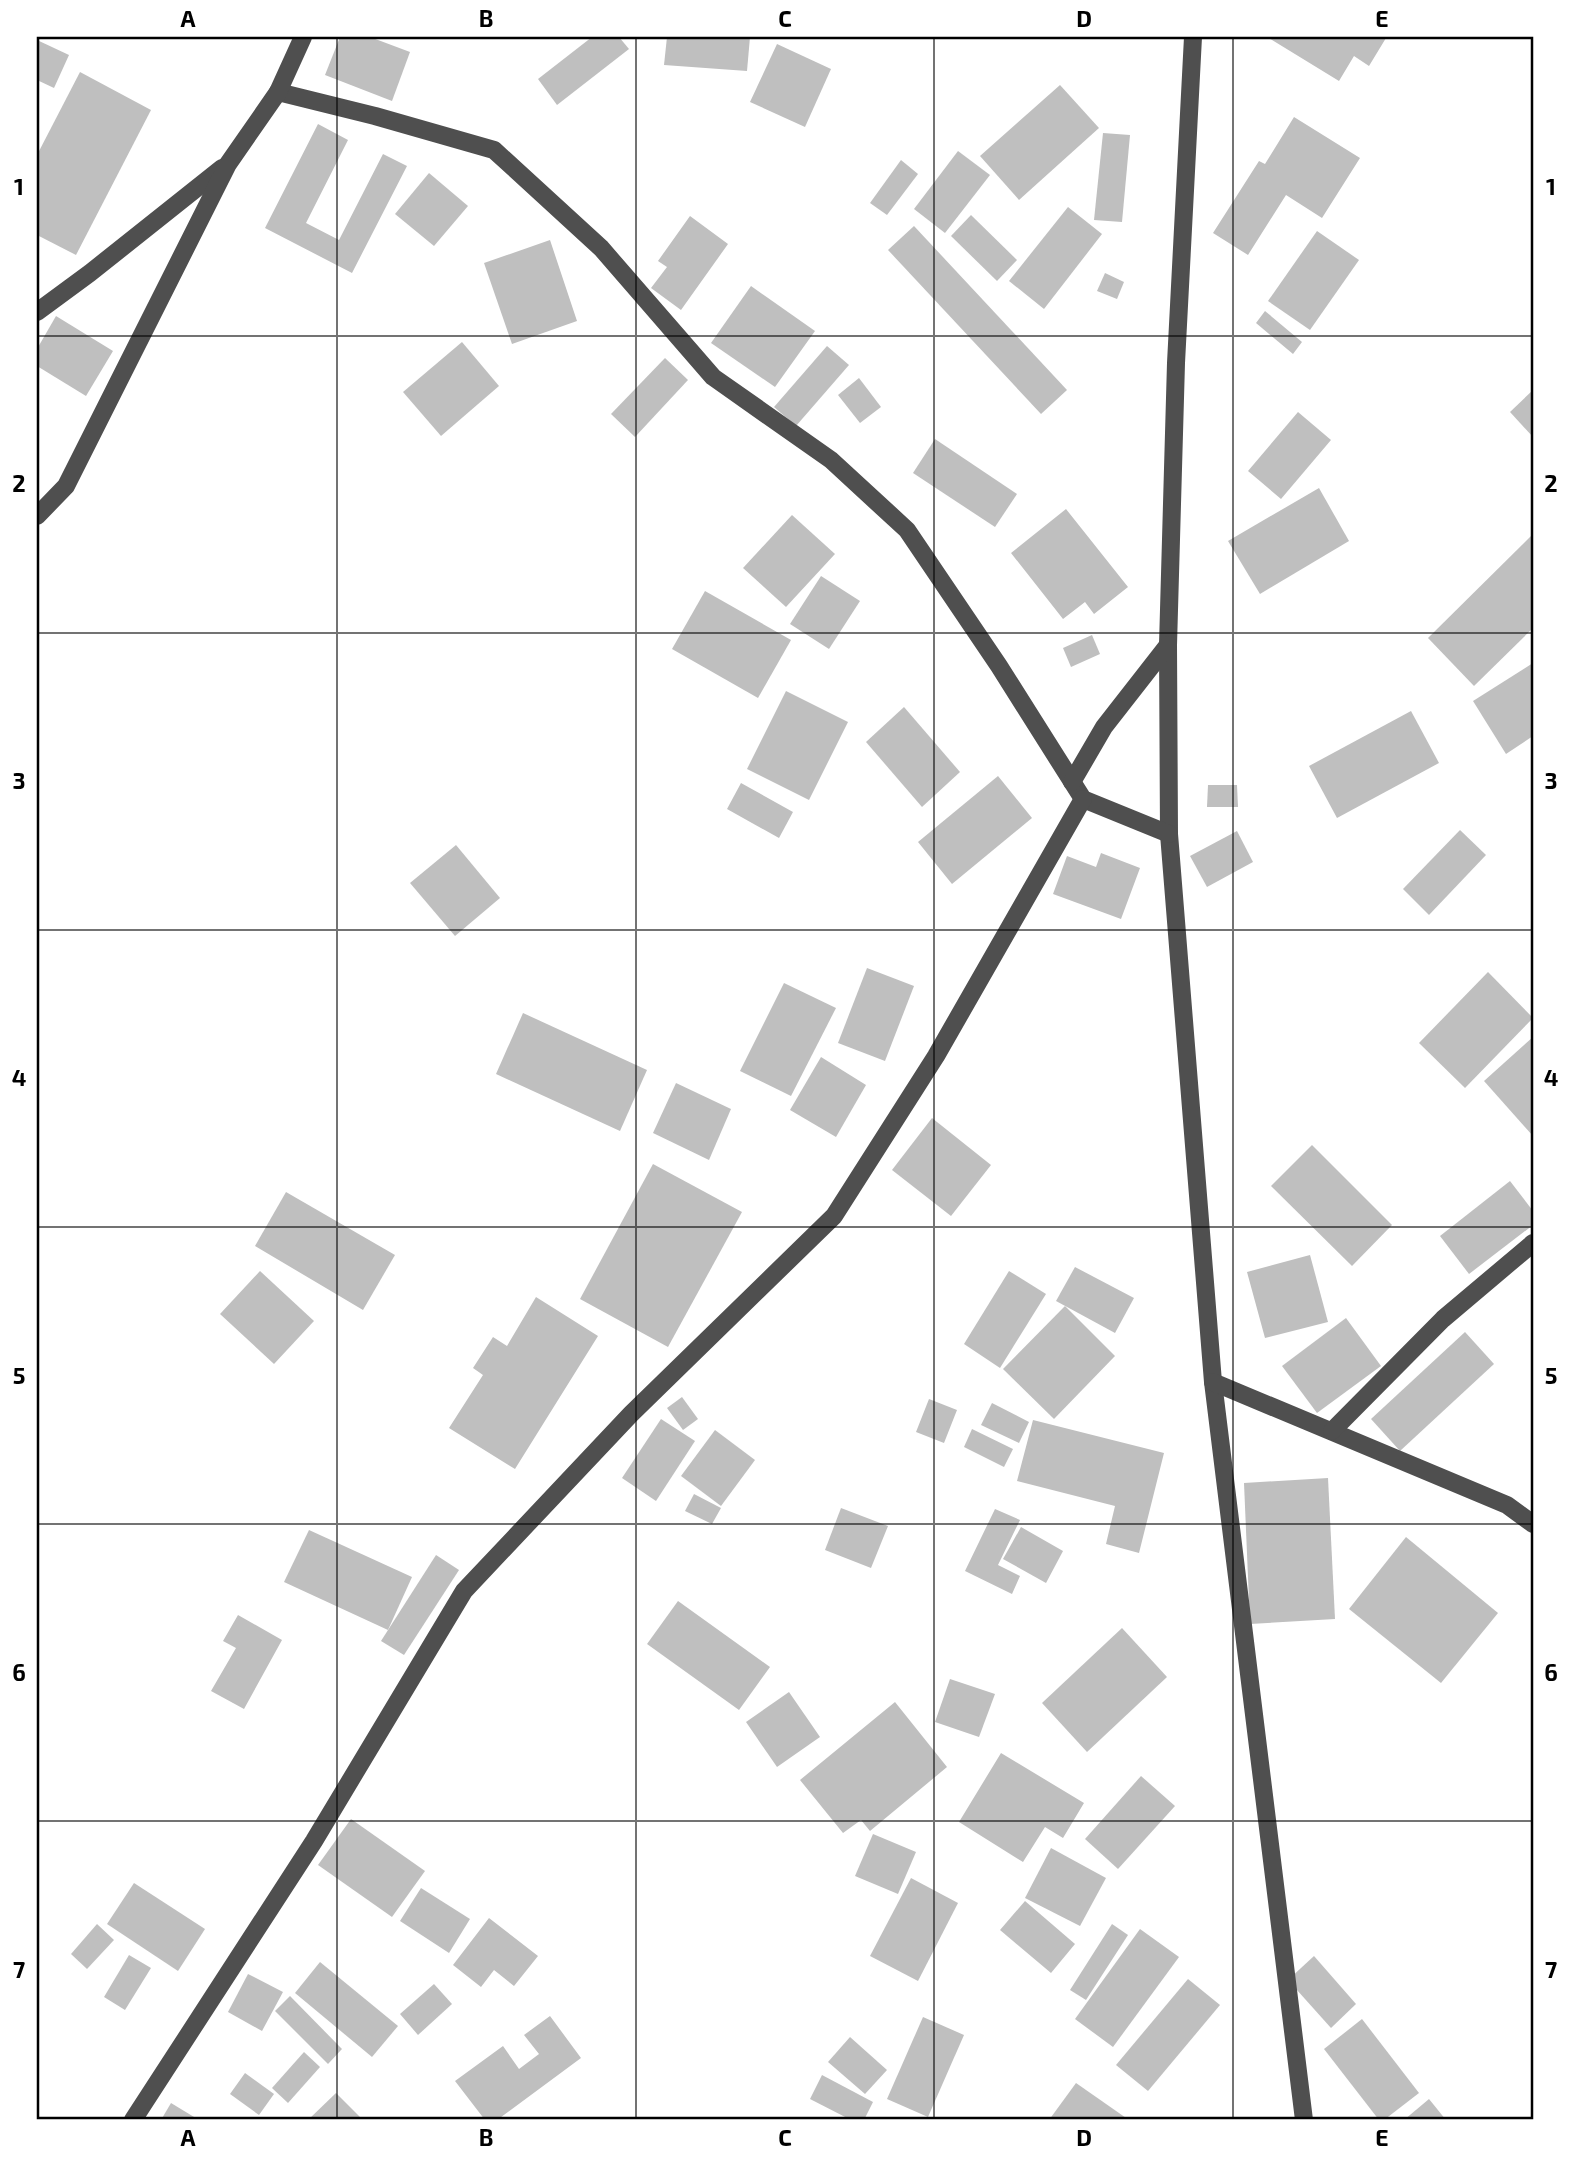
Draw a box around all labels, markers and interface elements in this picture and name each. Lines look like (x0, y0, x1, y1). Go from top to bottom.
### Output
text: A (180, 4, 196, 32)
text: B (479, 4, 493, 32)
text: C (778, 4, 792, 32)
text: D (1076, 4, 1092, 32)
text: E (1375, 4, 1389, 32)
text: 1 (14, 172, 24, 200)
text: 1 (1546, 172, 1556, 200)
text: 2 (12, 469, 26, 497)
text: 2 (1544, 469, 1558, 497)
text: 3 (12, 766, 26, 794)
text: 3 (1544, 766, 1558, 794)
text: 4 (12, 1063, 26, 1091)
text: 4 (1544, 1063, 1558, 1091)
text: 5 (13, 1361, 25, 1389)
text: 5 (1545, 1361, 1557, 1389)
text: 6 (12, 1658, 26, 1686)
text: 6 (1544, 1658, 1558, 1686)
text: 7 (13, 1955, 25, 1983)
text: 7 (1545, 1955, 1557, 1983)
text: A (180, 2123, 196, 2151)
text: B (479, 2123, 493, 2151)
text: C (778, 2123, 792, 2151)
text: D (1076, 2123, 1092, 2151)
text: E (1375, 2123, 1389, 2151)

